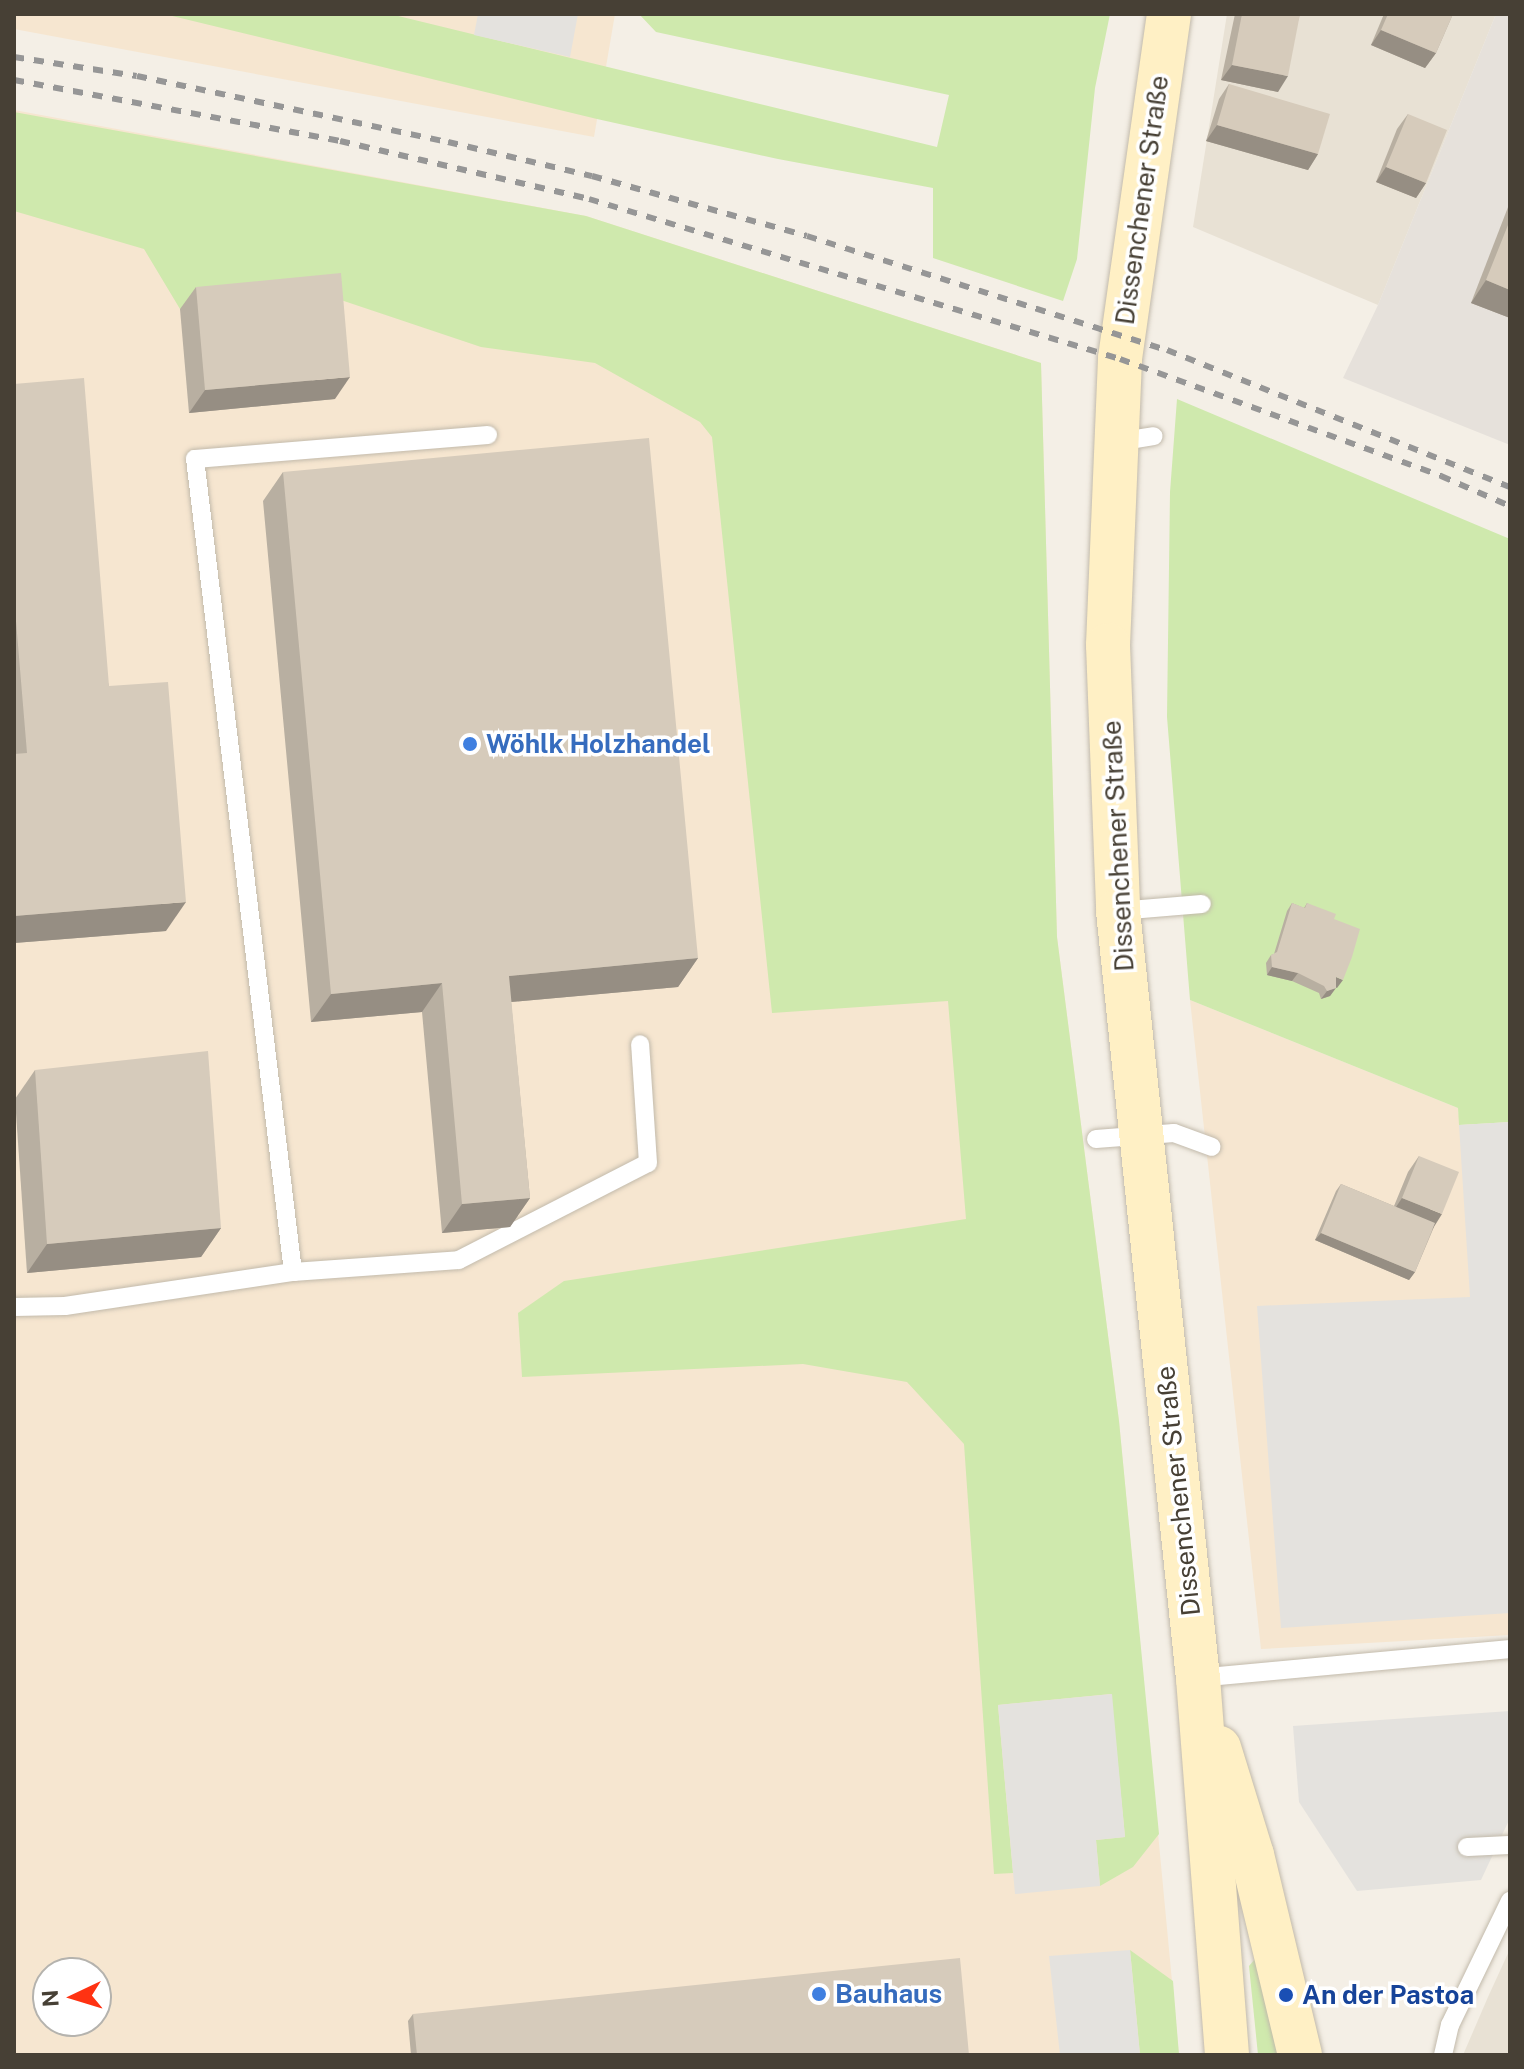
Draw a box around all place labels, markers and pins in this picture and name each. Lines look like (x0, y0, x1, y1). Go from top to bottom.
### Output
place label: Wöhlk Holzhandel (486, 728, 711, 760)
marker: Wöhlk Holzhandel (461, 735, 479, 753)
place label: Bauhaus (835, 1978, 942, 2010)
place label: An der Pastoa (1302, 1979, 1474, 2011)
marker: Bauhaus (810, 1985, 828, 2003)
marker: An der Pastoa (1277, 1986, 1295, 2004)

